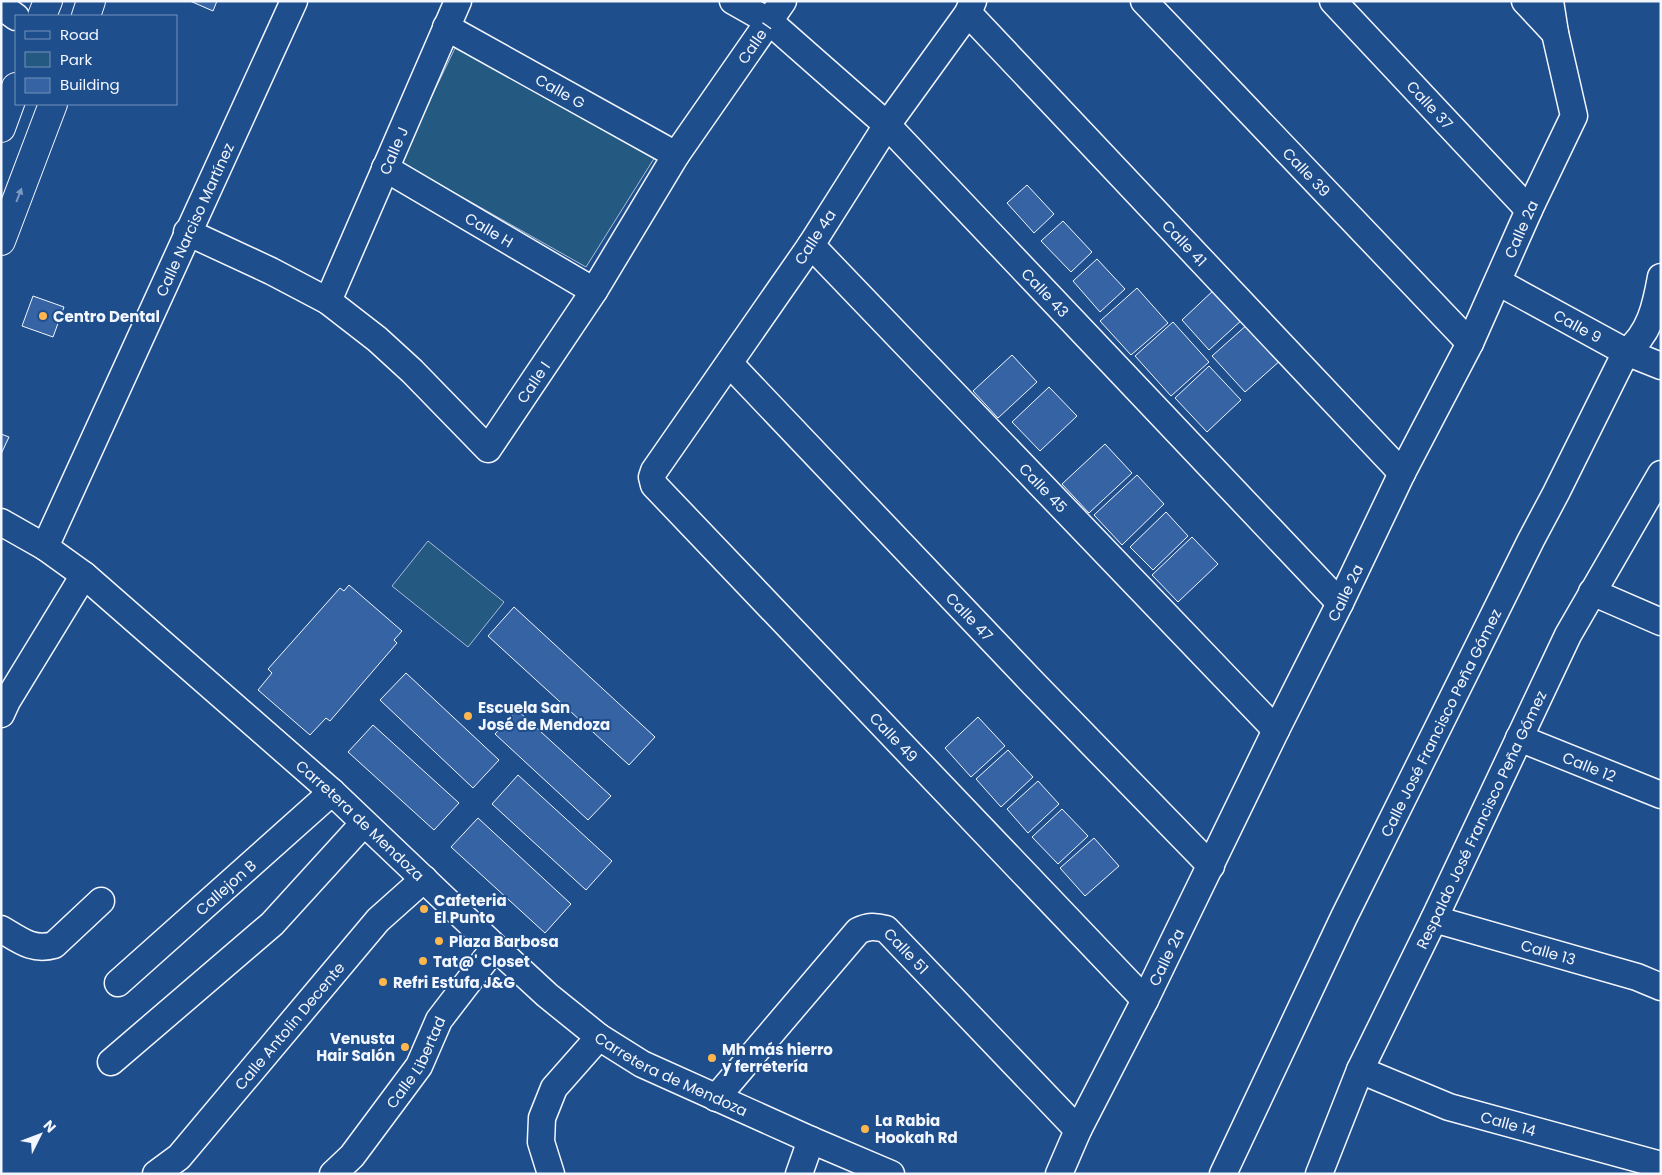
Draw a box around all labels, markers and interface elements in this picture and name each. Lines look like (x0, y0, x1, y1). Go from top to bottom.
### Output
legend (15, 15, 178, 105)
street label: Calle I (732, 18, 776, 68)
text: Road (60, 24, 99, 45)
text: Park (60, 49, 92, 70)
street label: Calle G (532, 68, 590, 113)
text: Building (60, 74, 120, 95)
street label: Calle 37 (1402, 76, 1458, 133)
street label: Calle J (374, 123, 413, 178)
street label: Calle Narciso Martínez (150, 139, 239, 300)
street label: Calle 39 (1278, 143, 1335, 201)
one-way arrow (15, 188, 23, 202)
street label: Calle 2a (1499, 197, 1543, 261)
street label: Calle 4a (789, 205, 841, 269)
street label: Calle H (461, 207, 517, 252)
street label: Calle 41 (1158, 215, 1212, 271)
street label: Calle 43 (1017, 263, 1074, 322)
street label: Calle 9 (1550, 304, 1606, 347)
place label: Centro Dental (53, 306, 160, 327)
marker: Centro Dental (37, 310, 49, 322)
street label: Calle I (511, 357, 555, 407)
street label: Calle 45 (1015, 458, 1072, 517)
street label: Calle 2a (1322, 560, 1368, 625)
street label: Calle 47 (941, 587, 998, 645)
street label: Calle José Francisco Peña Gómez (1375, 605, 1506, 840)
street label: Respaldo José Francisco Peña Gómez (1411, 687, 1551, 952)
place label: Escuela San José de Mendoza (478, 697, 610, 735)
street label: Calle 49 (865, 707, 923, 766)
marker: Escuela San José de Mendoza (462, 710, 474, 722)
street label: Calle 12 (1560, 746, 1619, 786)
street label: Carretera de Mendoza (292, 755, 429, 885)
street label: Callejon B (191, 854, 260, 920)
place label: Cafeteria El Punto (434, 890, 507, 928)
marker: Cafeteria El Punto (418, 903, 430, 915)
street label: Calle 51 (880, 923, 934, 978)
street label: Calle 2a (1143, 925, 1189, 989)
place label: Plaza Barbosa (449, 931, 559, 952)
street label: Calle 13 (1519, 934, 1578, 969)
marker: Plaza Barbosa (433, 935, 445, 947)
place label: Tat@' Closet (433, 951, 530, 972)
marker: Tat@' Closet (417, 955, 429, 967)
street label: Calle Antolin Decente (229, 957, 349, 1094)
place label: Refri Estufa J&G (393, 972, 515, 993)
marker: Refri Estufa J&G (377, 976, 389, 988)
street label: Calle Libertad (381, 1013, 450, 1112)
street label: Carretera de Mendoza (591, 1026, 751, 1121)
place label: Venusta Hair Salón (316, 1028, 395, 1066)
place label: Mh más hierro y ferretería (721, 1039, 833, 1077)
marker: Venusta Hair Salón (399, 1041, 411, 1053)
marker: Mh más hierro y ferretería (706, 1052, 718, 1064)
street label: Calle 14 (1478, 1106, 1539, 1141)
north arrow (15, 1110, 65, 1160)
place label: La Rabia Hookah Rd (875, 1110, 958, 1148)
text: N (39, 1116, 61, 1137)
marker: La Rabia Hookah Rd (859, 1123, 871, 1135)

